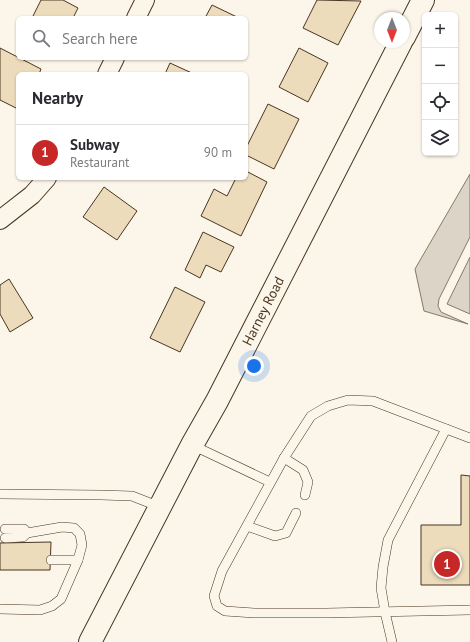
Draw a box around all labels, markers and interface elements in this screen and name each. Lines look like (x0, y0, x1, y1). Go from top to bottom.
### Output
north arrow (374, 12, 410, 48)
map controls (422, 12, 458, 156)
button: + (422, 12, 458, 48)
search box (16, 16, 248, 60)
icon: search (30, 27, 52, 49)
text: Search here (62, 29, 138, 48)
button: − (422, 48, 458, 84)
button: locate (422, 84, 458, 120)
text: Nearby (32, 87, 83, 109)
button: layers (422, 120, 458, 156)
text: Subway (70, 135, 119, 154)
text: 1 (41, 144, 49, 161)
text: 90 m (204, 144, 232, 161)
text: Restaurant (70, 154, 129, 171)
street label: Harney Road (238, 274, 288, 348)
your location (244, 356, 264, 376)
pin: 1 (434, 549, 460, 579)

